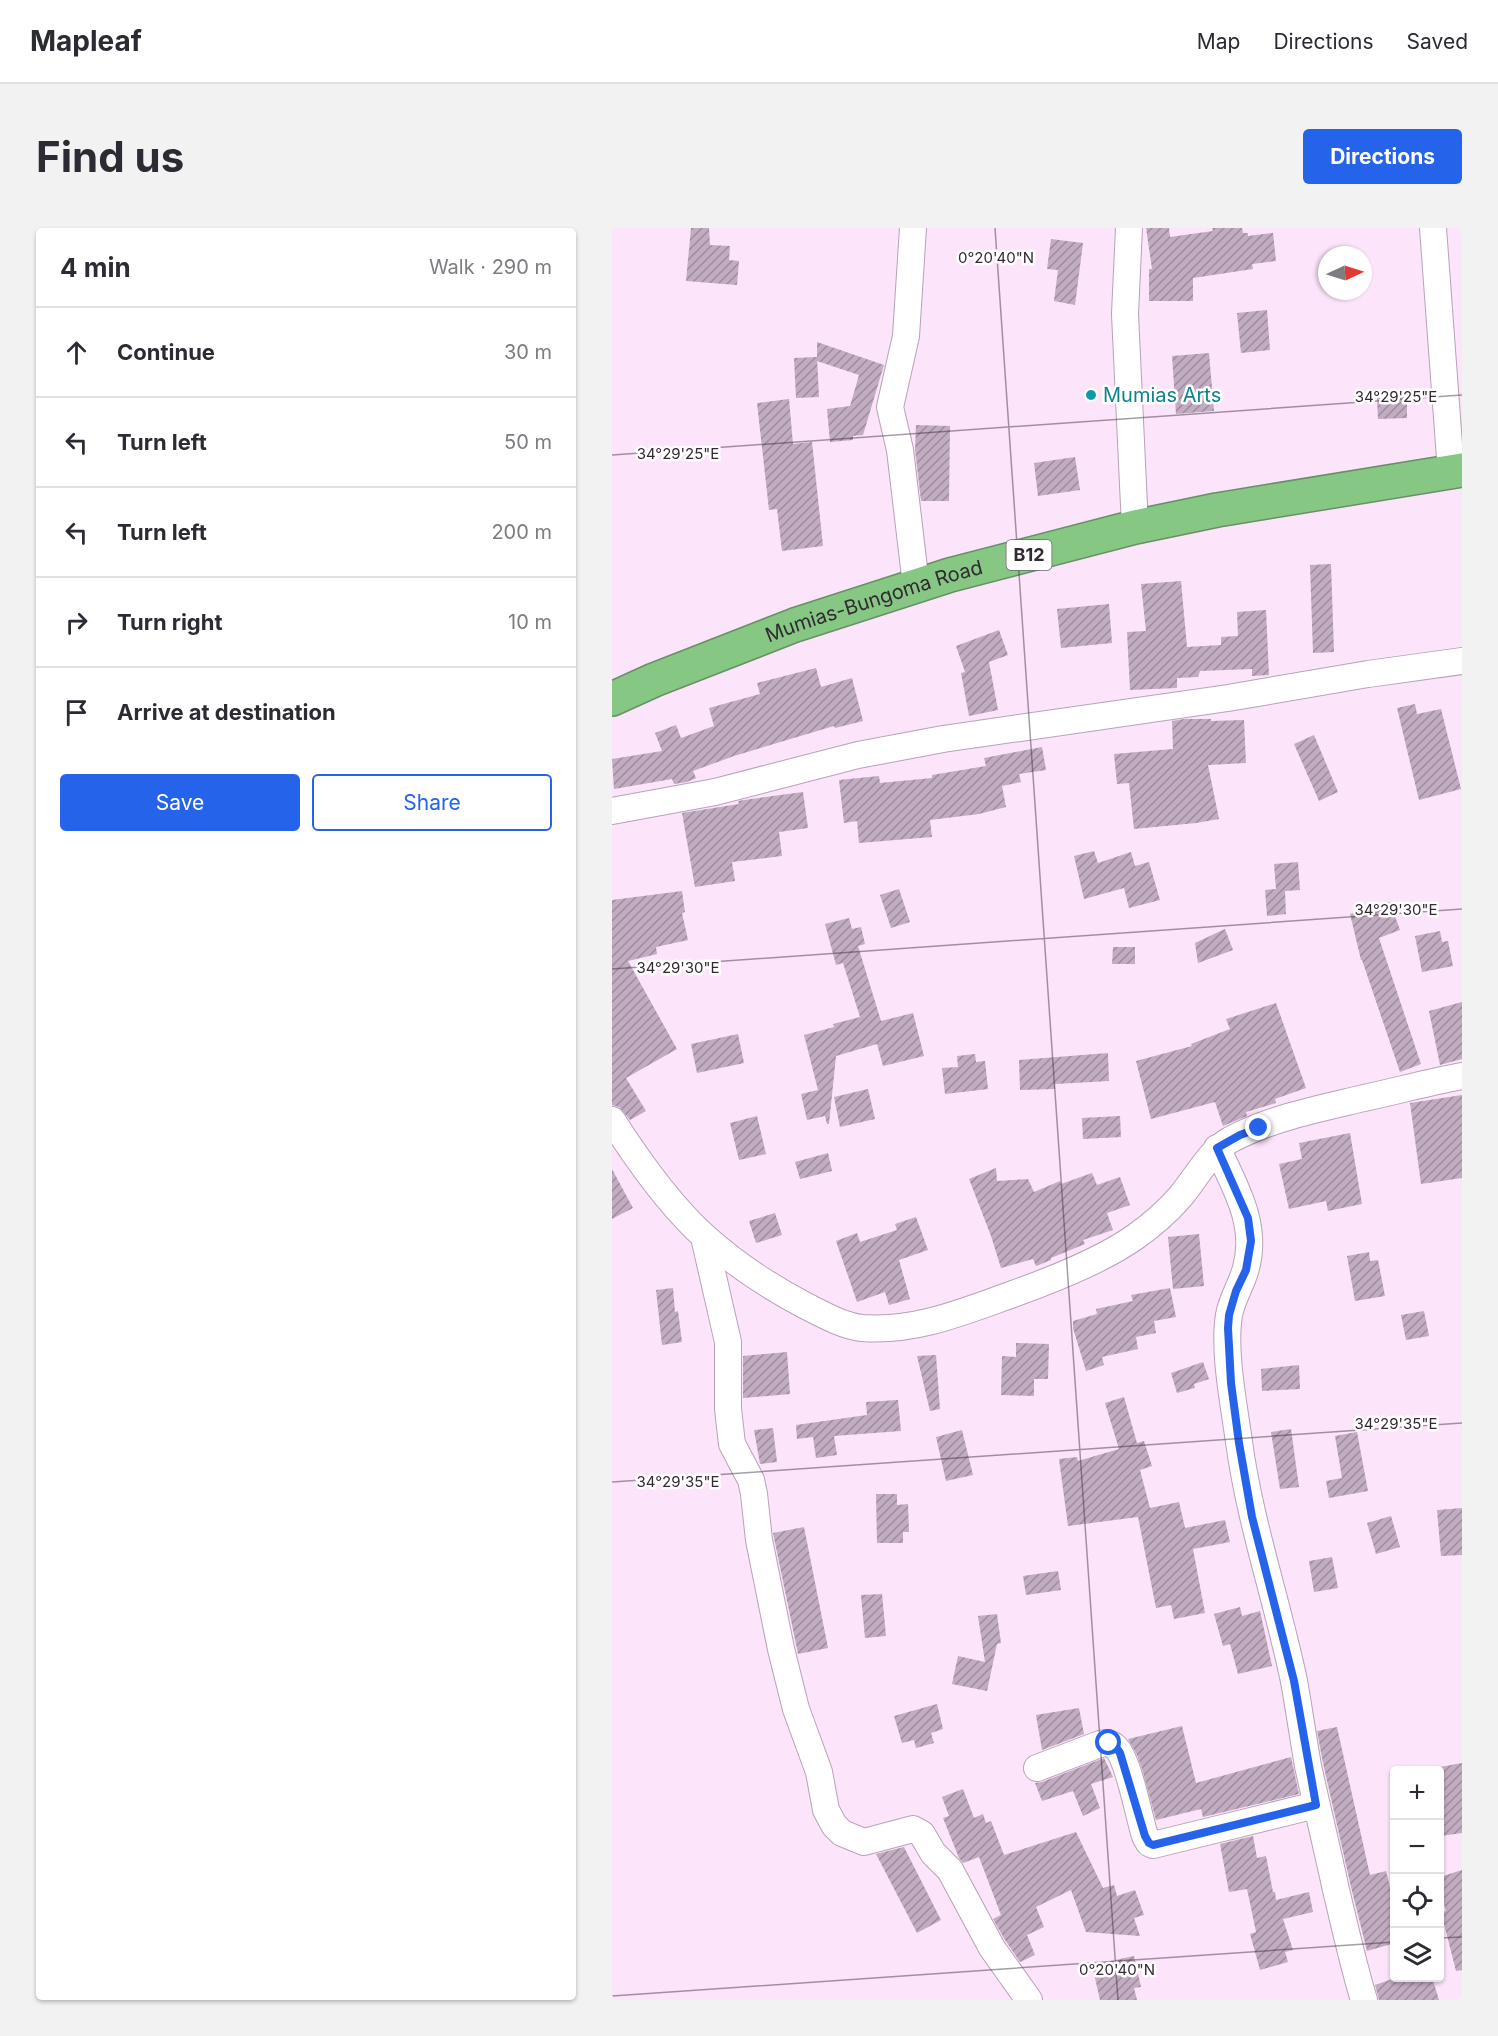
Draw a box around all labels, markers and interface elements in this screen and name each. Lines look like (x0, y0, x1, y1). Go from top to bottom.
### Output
text: Mapleaf (30, 24, 142, 58)
text: Map (1197, 29, 1240, 54)
text: Directions (1273, 29, 1374, 54)
text: Saved (1407, 29, 1468, 54)
button: Directions (1303, 129, 1462, 184)
text: Find us (36, 131, 184, 182)
north arrow (1318, 246, 1372, 300)
text: 0°20'40"N (958, 248, 1034, 267)
text: 4 min (60, 252, 131, 283)
text: Walk · 290 m (429, 255, 552, 279)
icon: ahead (60, 336, 93, 369)
text: Continue (117, 339, 215, 365)
text: 30 m (504, 340, 552, 364)
place label: Mumias Arts (1103, 383, 1221, 407)
text: 34°29'25"E (1355, 387, 1437, 406)
marker: Mumias Arts (1084, 388, 1098, 402)
icon: left (60, 426, 93, 459)
text: Turn left (117, 429, 207, 455)
text: 50 m (504, 430, 552, 454)
text: 34°29'25"E (637, 444, 719, 463)
icon: left (60, 516, 93, 549)
text: Turn left (117, 519, 207, 545)
text: 200 m (491, 520, 552, 544)
road number: B12 (1006, 540, 1052, 570)
street label: Mumias-Bungoma Road (762, 555, 985, 647)
icon: right (60, 606, 93, 639)
text: Turn right (117, 609, 223, 635)
text: 10 m (508, 610, 552, 634)
icon: arrive (60, 696, 93, 729)
text: Arrive at destination (117, 699, 336, 725)
button: Save (60, 774, 300, 831)
button: Share (312, 774, 552, 831)
text: 34°29'30"E (1354, 900, 1438, 919)
text: 34°29'30"E (636, 958, 720, 977)
route end (1245, 1114, 1271, 1140)
text: 34°29'35"E (1355, 1414, 1437, 1433)
text: 34°29'35"E (637, 1472, 719, 1491)
route start (1095, 1729, 1121, 1755)
map controls (1390, 1766, 1444, 1982)
button: + (1390, 1766, 1444, 1820)
button: − (1390, 1820, 1444, 1874)
button: locate (1390, 1874, 1444, 1928)
button: layers (1390, 1928, 1444, 1982)
text: 0°20'40"N (1079, 1960, 1155, 1979)

